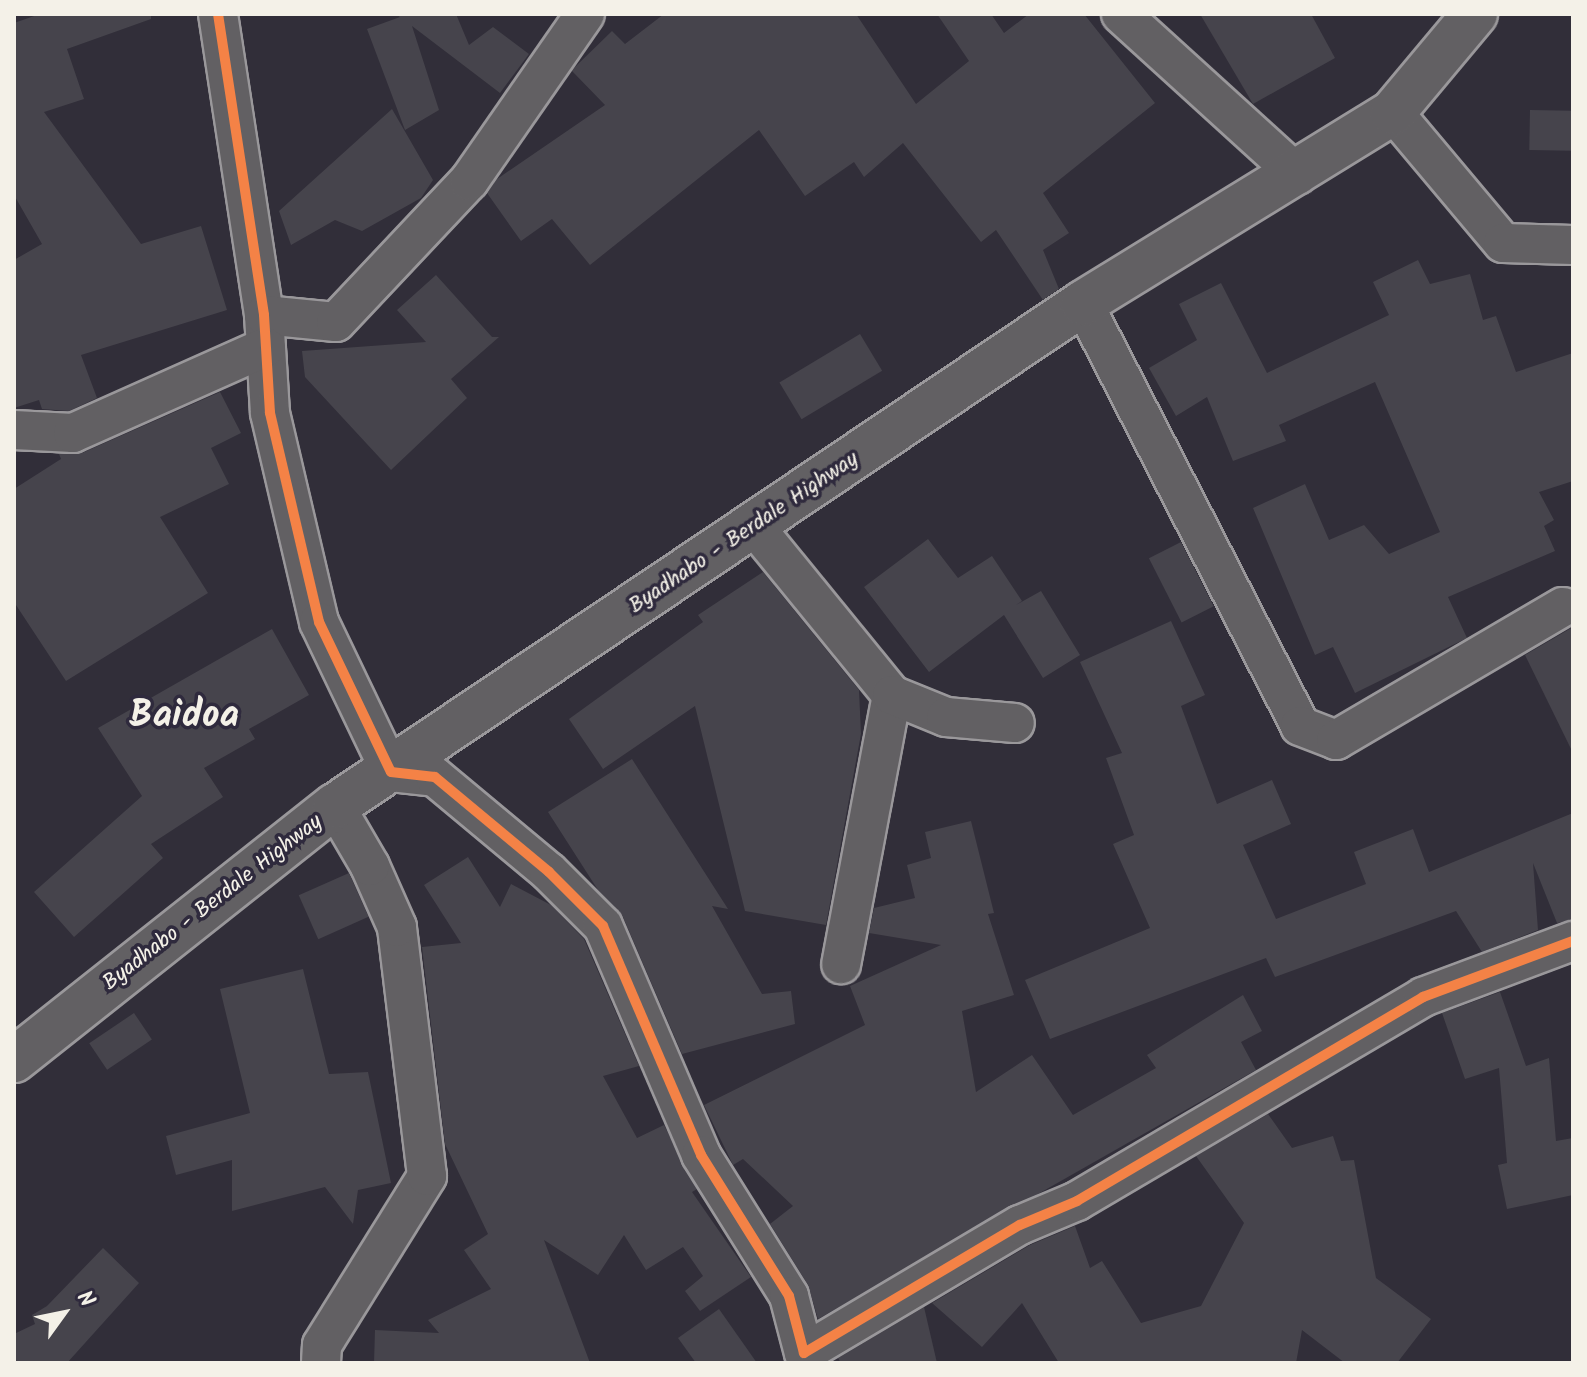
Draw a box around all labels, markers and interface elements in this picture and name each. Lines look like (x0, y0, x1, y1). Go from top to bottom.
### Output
street label: Byadhabo - Berdale Highway (624, 446, 864, 620)
district label: Baidoa (129, 694, 239, 740)
street label: Byadhabo - Berdale Highway (98, 809, 328, 997)
north arrow (24, 1273, 104, 1353)
text: N (66, 1284, 103, 1315)

